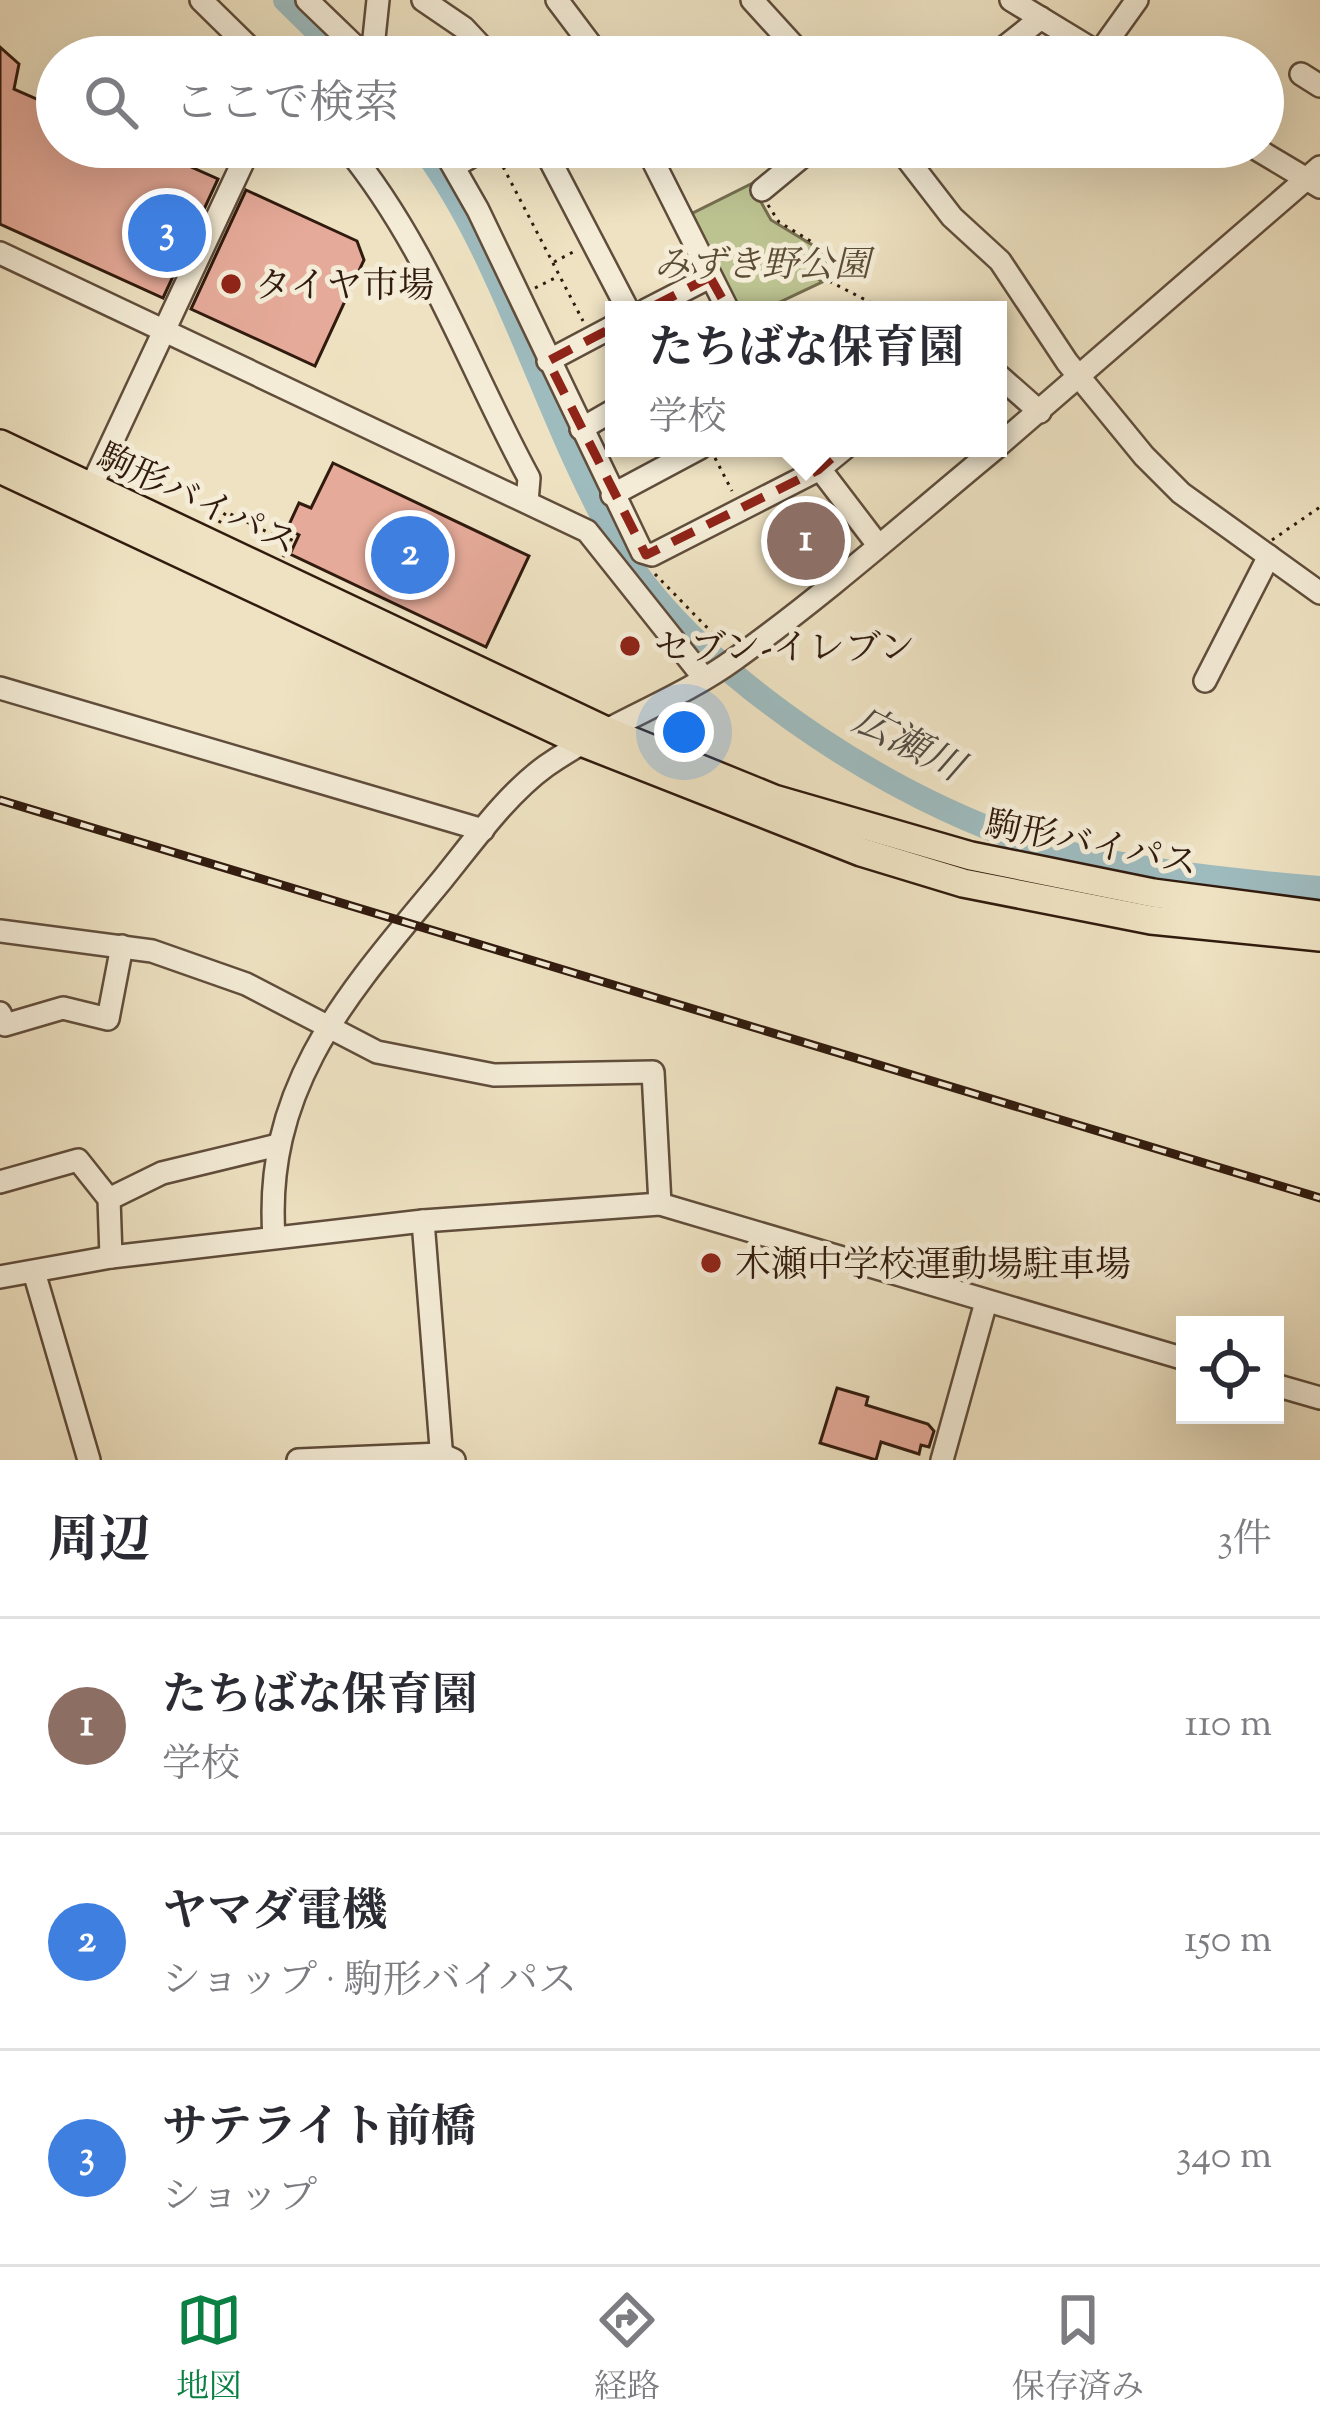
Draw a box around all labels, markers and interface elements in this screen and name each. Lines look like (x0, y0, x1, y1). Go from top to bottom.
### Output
search box (36, 36, 1284, 168)
icon: search (78, 69, 144, 135)
text: ここで検索 (174, 74, 399, 139)
pin: 3 (128, 188, 206, 278)
park label: みずき野公園 (654, 241, 875, 293)
place label: タイヤ市場 (255, 262, 434, 314)
marker: タイヤ市場 (218, 271, 244, 297)
popup (605, 301, 1007, 457)
text: たちばな保育園 (648, 319, 964, 384)
text: 学校 (648, 392, 727, 448)
street label: 駒形バイパス (88, 433, 305, 571)
pin: 1 (767, 496, 845, 586)
pin: 2 (371, 510, 449, 600)
place label: セブン-イレブン (654, 624, 915, 676)
marker: セブン-イレブン (617, 633, 643, 659)
water label: 広瀬川 (842, 695, 975, 800)
your location (654, 702, 714, 762)
street label: 駒形バイパス (981, 800, 1202, 892)
place label: 木瀬中学校運動場駐車場 (735, 1241, 1131, 1293)
marker: 木瀬中学校運動場駐車場 (698, 1250, 724, 1276)
map controls (1176, 1316, 1284, 1424)
button: locate (1176, 1316, 1284, 1424)
text: 周辺 (48, 1507, 150, 1580)
text: 3件 (1217, 1514, 1272, 1570)
text: たちばな保育園 (162, 1666, 477, 1731)
text: 1 (80, 1698, 94, 1754)
text: 110 m (1185, 1698, 1272, 1754)
text: 学校 (162, 1739, 240, 1795)
text: ヤマダ電機 (162, 1882, 387, 1947)
text: 2 (78, 1914, 96, 1970)
text: 150 m (1184, 1914, 1272, 1970)
text: ショップ · 駒形バイパス (162, 1955, 577, 2011)
text: サテライト前橋 (162, 2098, 476, 2163)
text: 3 (79, 2130, 95, 2186)
text: 340 m (1176, 2130, 1272, 2186)
text: ショップ (162, 2171, 317, 2227)
tab: 地図 (176, 2287, 242, 2413)
tab: 経路 (594, 2287, 660, 2413)
tab: 保存済み (1012, 2287, 1144, 2413)

